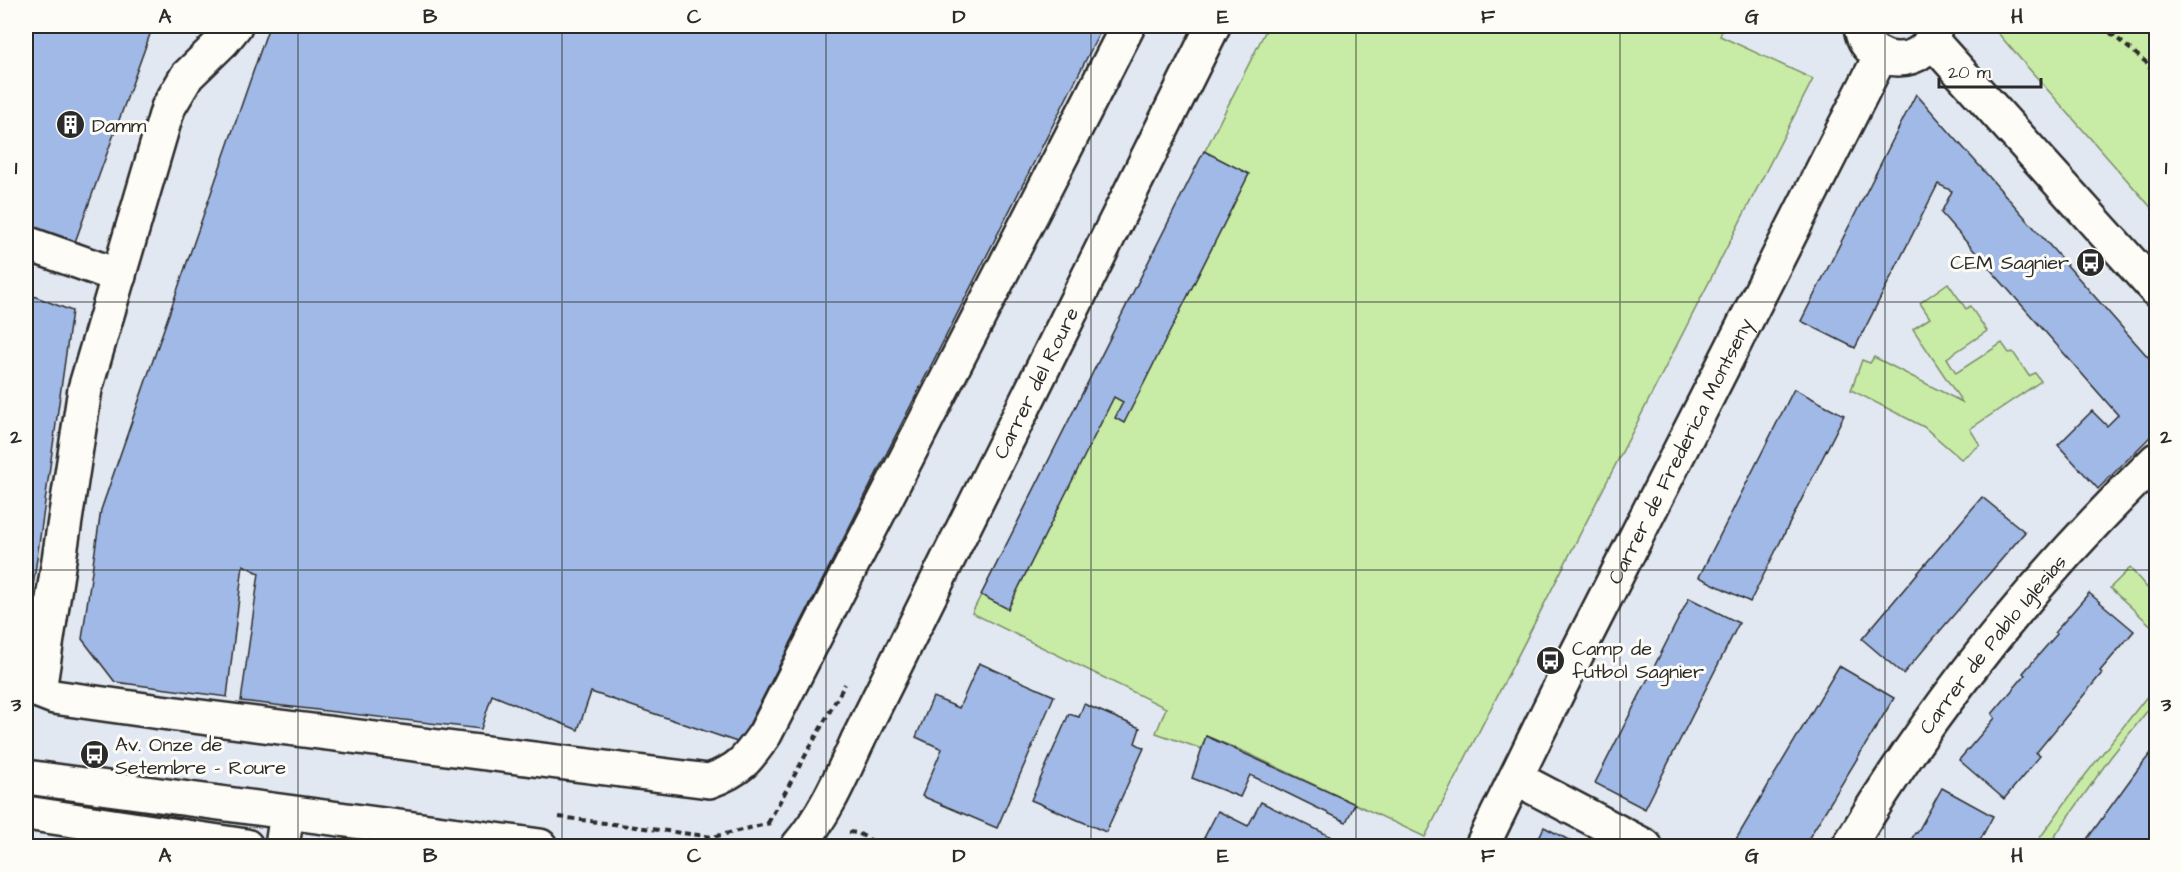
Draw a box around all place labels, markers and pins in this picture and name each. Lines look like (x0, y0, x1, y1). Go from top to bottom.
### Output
building icon: Damm (55, 109, 87, 141)
place label: Damm (92, 112, 147, 140)
bus stop icon: CEM Sagnier (2074, 246, 2106, 278)
place label: CEM Sagnier (1950, 249, 2069, 278)
place label: Camp de futbol Sagnier (1572, 635, 1704, 687)
bus stop icon: Camp de futbol Sagnier (1535, 644, 1567, 676)
place label: Av. Onze de Setembre - Roure (115, 731, 286, 782)
bus stop icon: Av. Onze de Setembre - Roure (78, 739, 110, 771)

